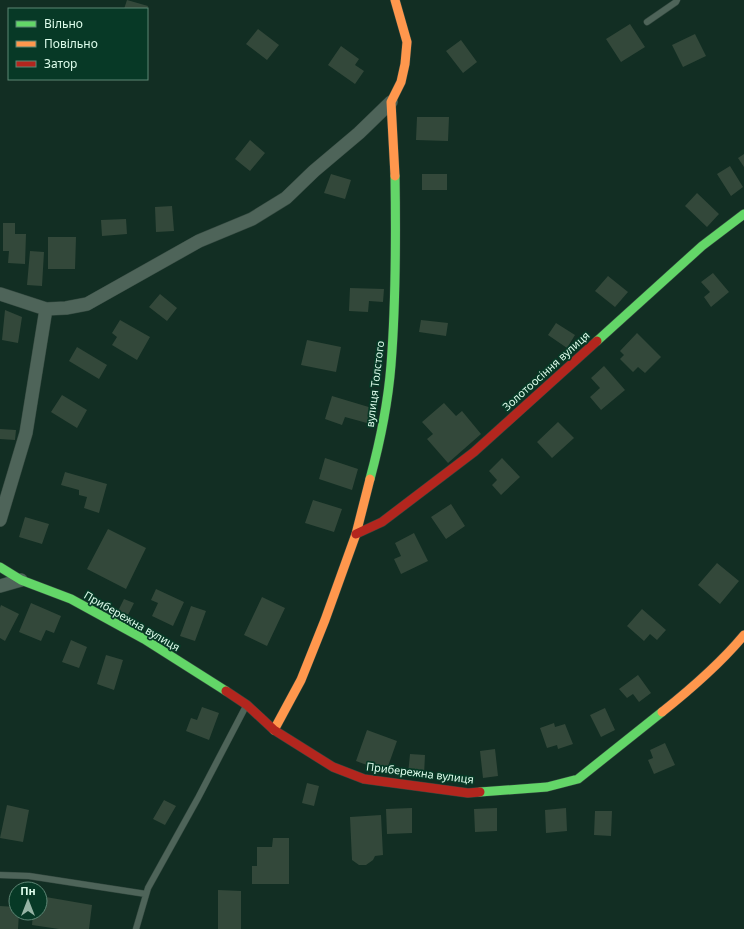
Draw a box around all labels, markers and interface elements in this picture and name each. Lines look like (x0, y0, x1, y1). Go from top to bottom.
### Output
legend (8, 8, 148, 80)
text: Вільно (44, 15, 83, 32)
text: Повільно (44, 35, 98, 52)
text: Затор (44, 55, 77, 72)
street label: Золотоосіння вулиця (499, 327, 592, 414)
street label: вулиця Толстого (362, 340, 387, 428)
street label: Прибережна вулиця (82, 587, 183, 654)
street label: Прибережна вулиця (365, 758, 475, 787)
north arrow (8, 881, 48, 921)
text: Пн (20, 883, 36, 898)

